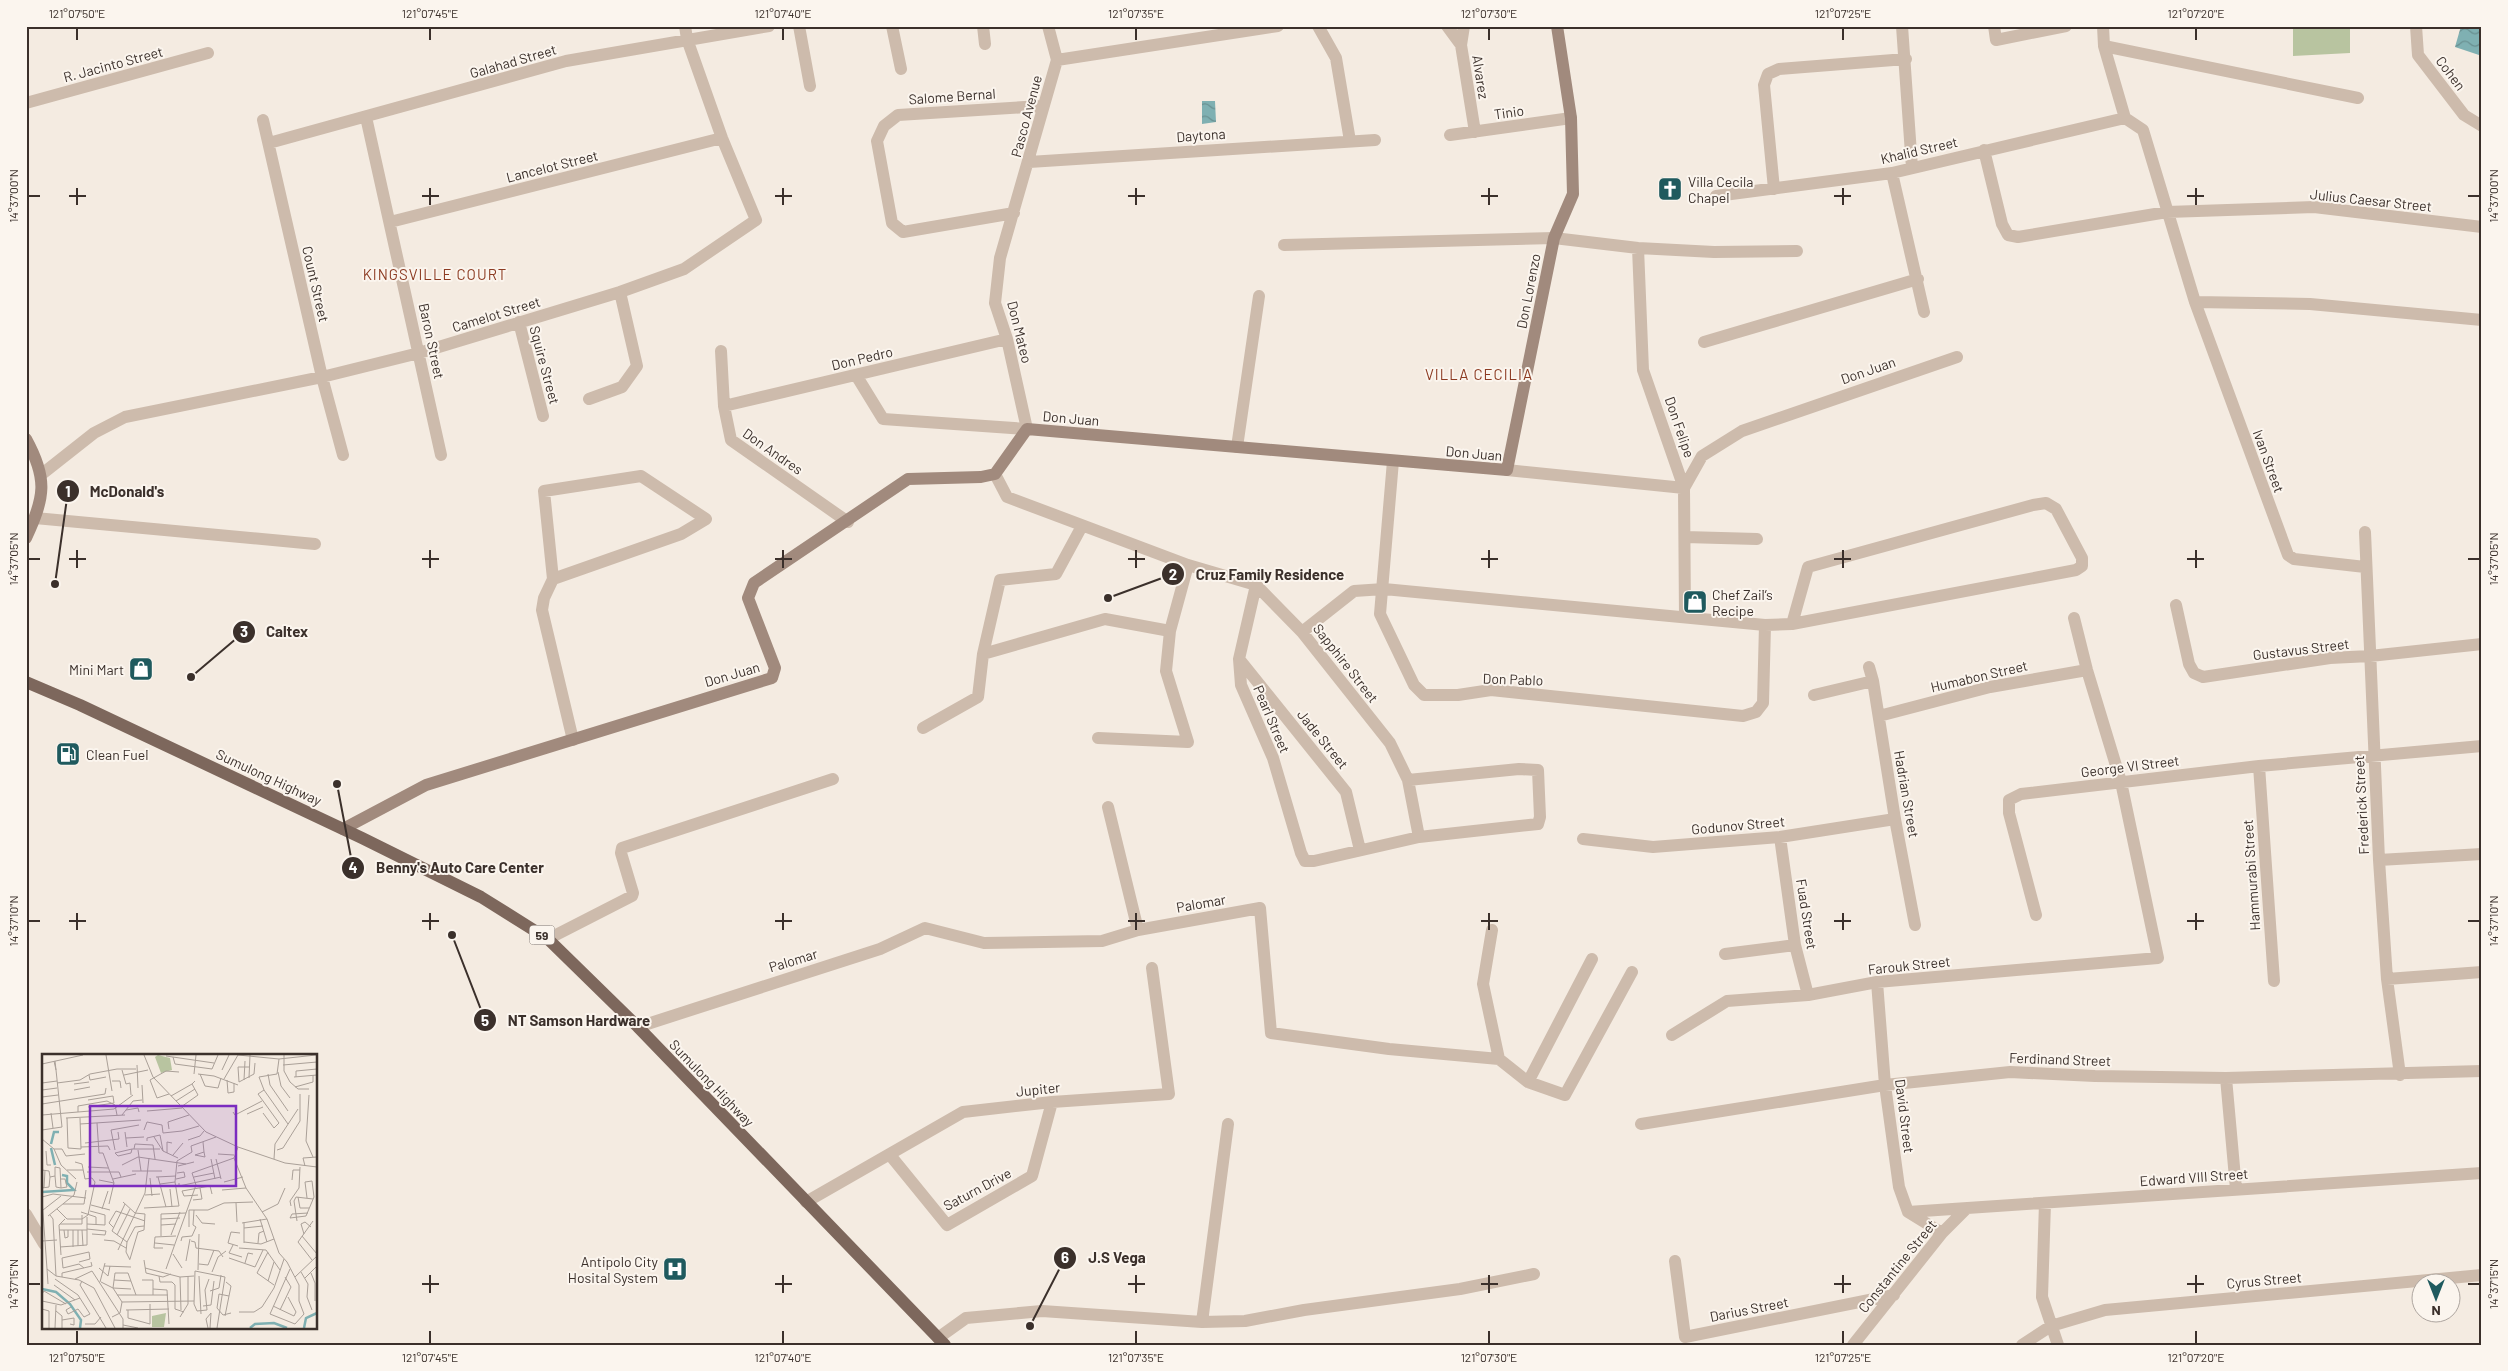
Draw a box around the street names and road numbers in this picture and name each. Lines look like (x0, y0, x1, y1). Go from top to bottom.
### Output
street label: Galahad Street (468, 41, 558, 81)
street label: R. Jacinto Street (61, 43, 165, 85)
street label: Cohen (2433, 52, 2469, 94)
street label: Alvarez (1469, 54, 1493, 100)
street label: Pasco Avenue (1007, 73, 1045, 159)
street label: Salome Bernal (908, 84, 996, 108)
street label: Tinio (1493, 101, 1525, 123)
street label: Daytona (1176, 125, 1226, 145)
street label: Khalid Street (1879, 133, 1959, 167)
street label: Lancelot Street (504, 146, 600, 186)
street label: Julius Caesar Street (2309, 185, 2433, 215)
street label: Count Street (299, 244, 333, 324)
street label: Don Lorenzo (1512, 252, 1544, 330)
street label: Camelot Street (450, 293, 542, 335)
street label: Don Mateo (1004, 299, 1036, 365)
street label: Baron Street (416, 302, 448, 380)
street label: Squire Street (526, 324, 564, 406)
street label: Don Pedro (830, 343, 894, 373)
street label: Don Juan (1838, 353, 1898, 387)
street label: Don Felipe (1662, 394, 1698, 460)
street label: Don Juan (1042, 407, 1100, 429)
street label: Don Andres (740, 424, 806, 478)
street label: Ivan Street (2250, 427, 2288, 495)
street label: Don Juan (1445, 442, 1503, 464)
street label: Sapphire Street (1310, 620, 1382, 706)
street label: Gustavus Street (2252, 635, 2350, 663)
street label: Humabon Street (1929, 657, 2029, 695)
street label: Don Juan (702, 658, 762, 690)
street label: Don Pablo (1482, 669, 1544, 689)
street label: Pearl Street (1250, 683, 1294, 755)
street label: Jade Street (1294, 706, 1352, 772)
street label: Sumulong Highway (213, 745, 325, 809)
street label: Hadrian Street (1891, 749, 1923, 839)
street label: George VI Street (2080, 752, 2180, 780)
street label: Frederick Street (2350, 755, 2372, 855)
street label: Godunov Street (1691, 812, 1785, 838)
street label: Hammurabi Street (2239, 819, 2263, 931)
street label: Fuad Street (1793, 878, 1821, 950)
street label: Palomar (1175, 890, 1227, 916)
road number: 59 (530, 926, 554, 944)
street label: Palomar (767, 945, 819, 975)
street label: Farouk Street (1867, 952, 1951, 978)
street label: Sumulong Highway (666, 1036, 758, 1130)
street label: Ferdinand Street (2009, 1049, 2111, 1069)
street label: Jupiter (1015, 1078, 1061, 1100)
street label: David Street (1892, 1078, 1918, 1154)
street label: Saturn Drive (940, 1164, 1014, 1214)
street label: Edward VIII Street (2139, 1165, 2249, 1189)
street label: Constantine Street (1854, 1216, 1940, 1316)
street label: Cyrus Street (2226, 1268, 2302, 1292)
street label: Darius Street (1708, 1293, 1790, 1325)

